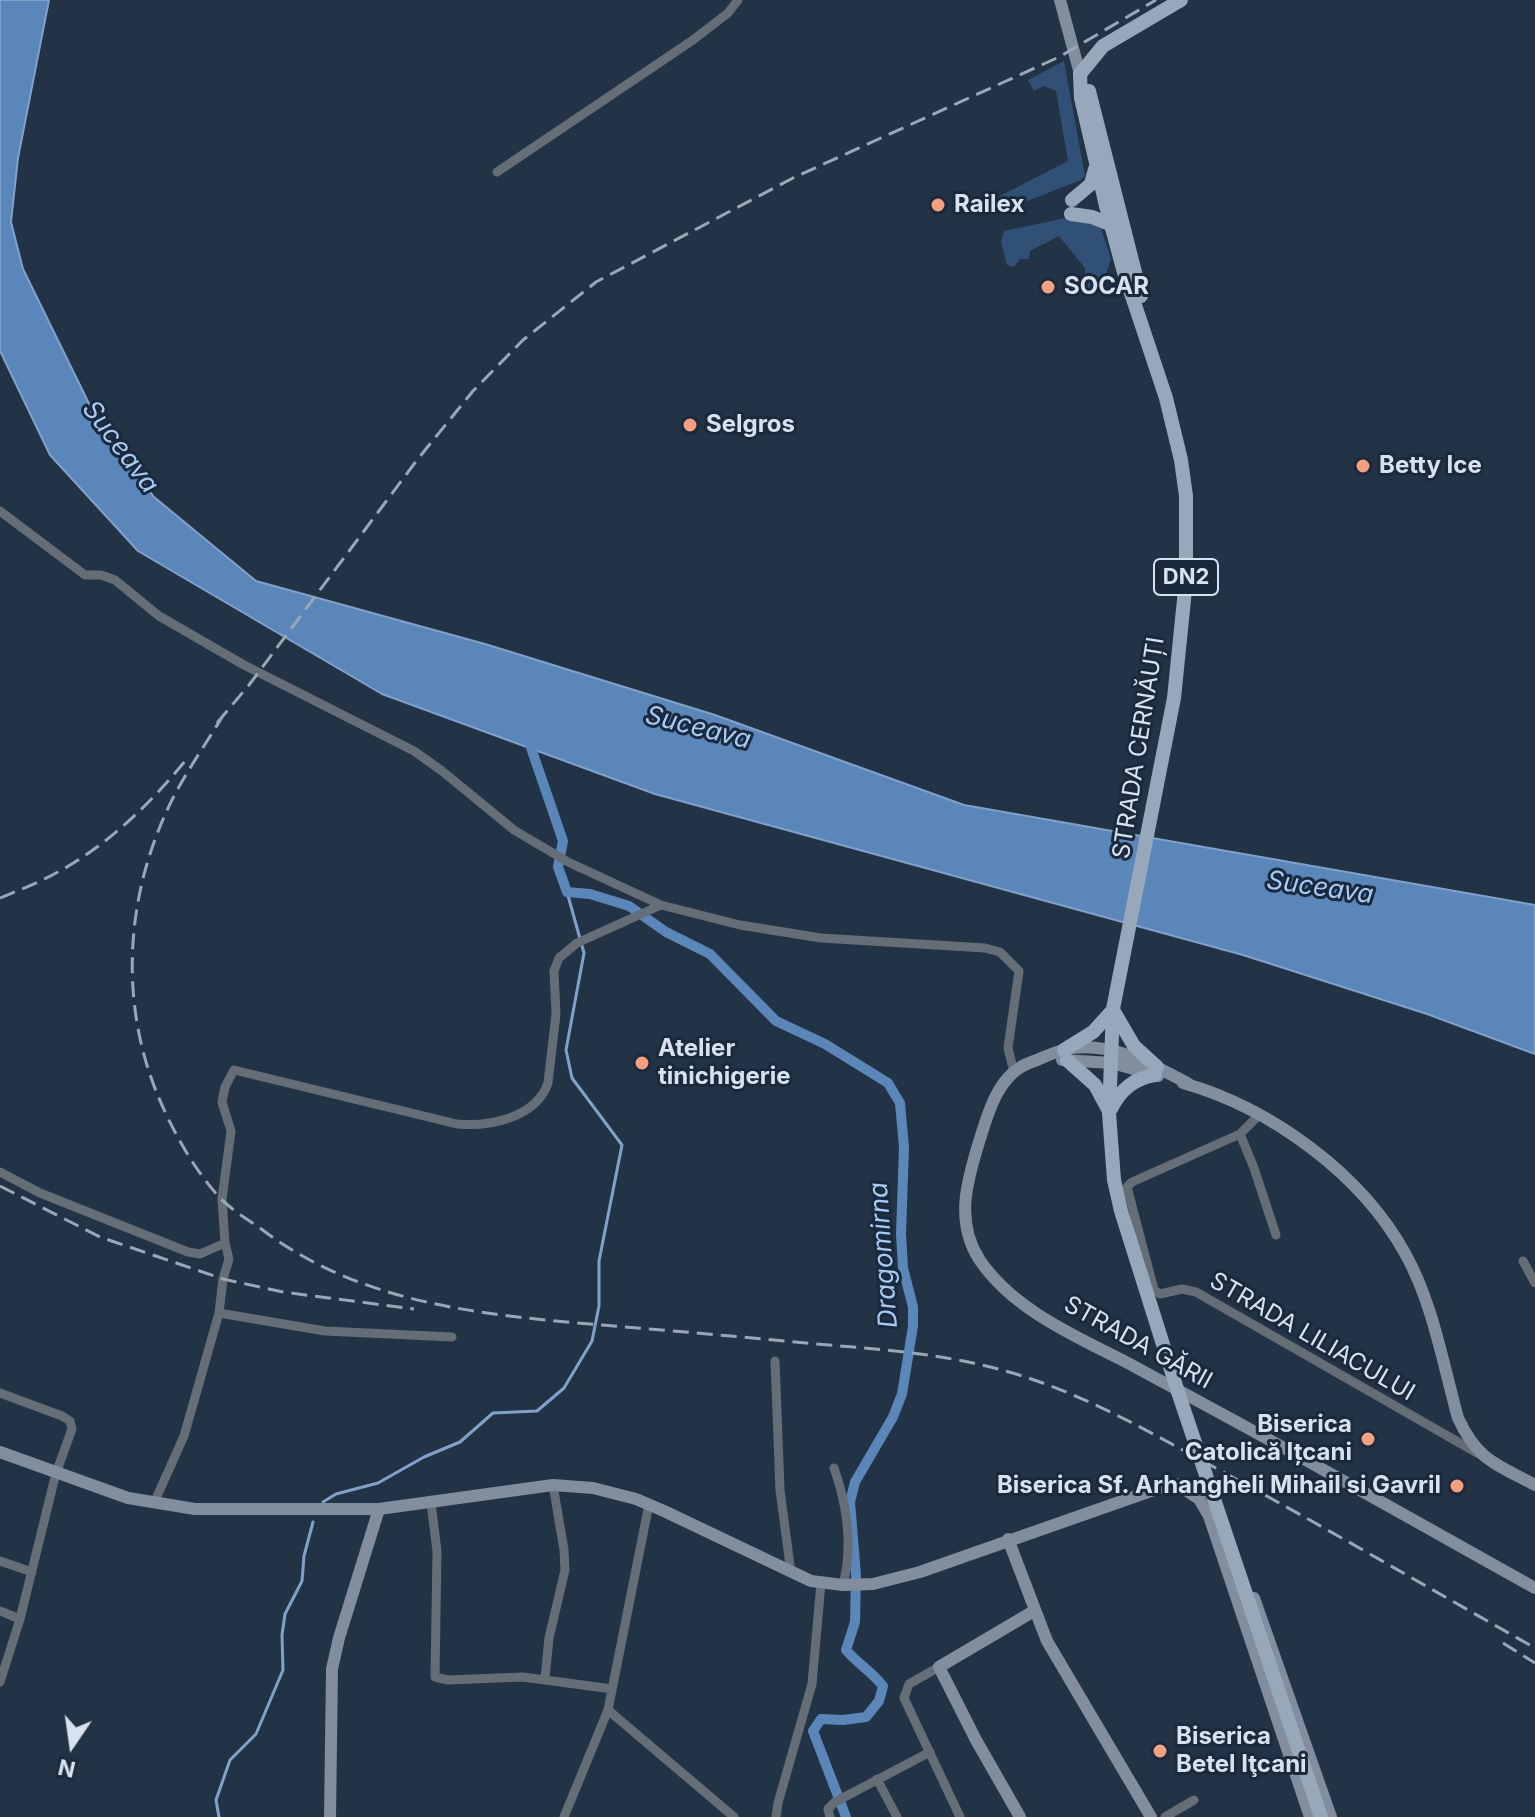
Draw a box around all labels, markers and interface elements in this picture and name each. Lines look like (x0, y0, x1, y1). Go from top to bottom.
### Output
place label: Railex (954, 191, 1024, 219)
marker: Railex (929, 196, 947, 214)
place label: SOCAR (1064, 273, 1149, 301)
marker: SOCAR (1039, 278, 1057, 296)
water label: Suceava (75, 395, 165, 499)
place label: Selgros (706, 411, 795, 439)
marker: Selgros (681, 416, 699, 434)
place label: Betty Ice (1379, 452, 1482, 480)
marker: Betty Ice (1354, 457, 1372, 475)
road number: DN2 (1154, 559, 1218, 595)
street label: STRADA CERNĂUȚI (1107, 635, 1171, 861)
water label: Suceava (642, 700, 754, 756)
water label: Suceava (1265, 865, 1375, 911)
place label: Atelier tinichigerie (658, 1035, 791, 1091)
marker: Atelier tinichigerie (633, 1054, 651, 1072)
water label: Dragomirna (863, 1181, 905, 1329)
street label: STRADA LILIACULUI (1204, 1267, 1420, 1407)
street label: STRADA GĂRII (1059, 1290, 1217, 1396)
place label: Biserica Catolică Ițcani (1185, 1411, 1352, 1467)
marker: Biserica Catolică Ițcani (1359, 1430, 1377, 1448)
place label: Biserica Sf. Arhangheli Mihail si Gavril (997, 1472, 1441, 1500)
marker: Biserica Sf. Arhangheli Mihail si Gavril (1448, 1477, 1466, 1495)
north arrow (32, 1705, 112, 1785)
place label: Biserica Betel Iţcani (1176, 1723, 1307, 1779)
marker: Biserica Betel Iţcani (1151, 1742, 1169, 1760)
text: N (56, 1754, 78, 1783)

